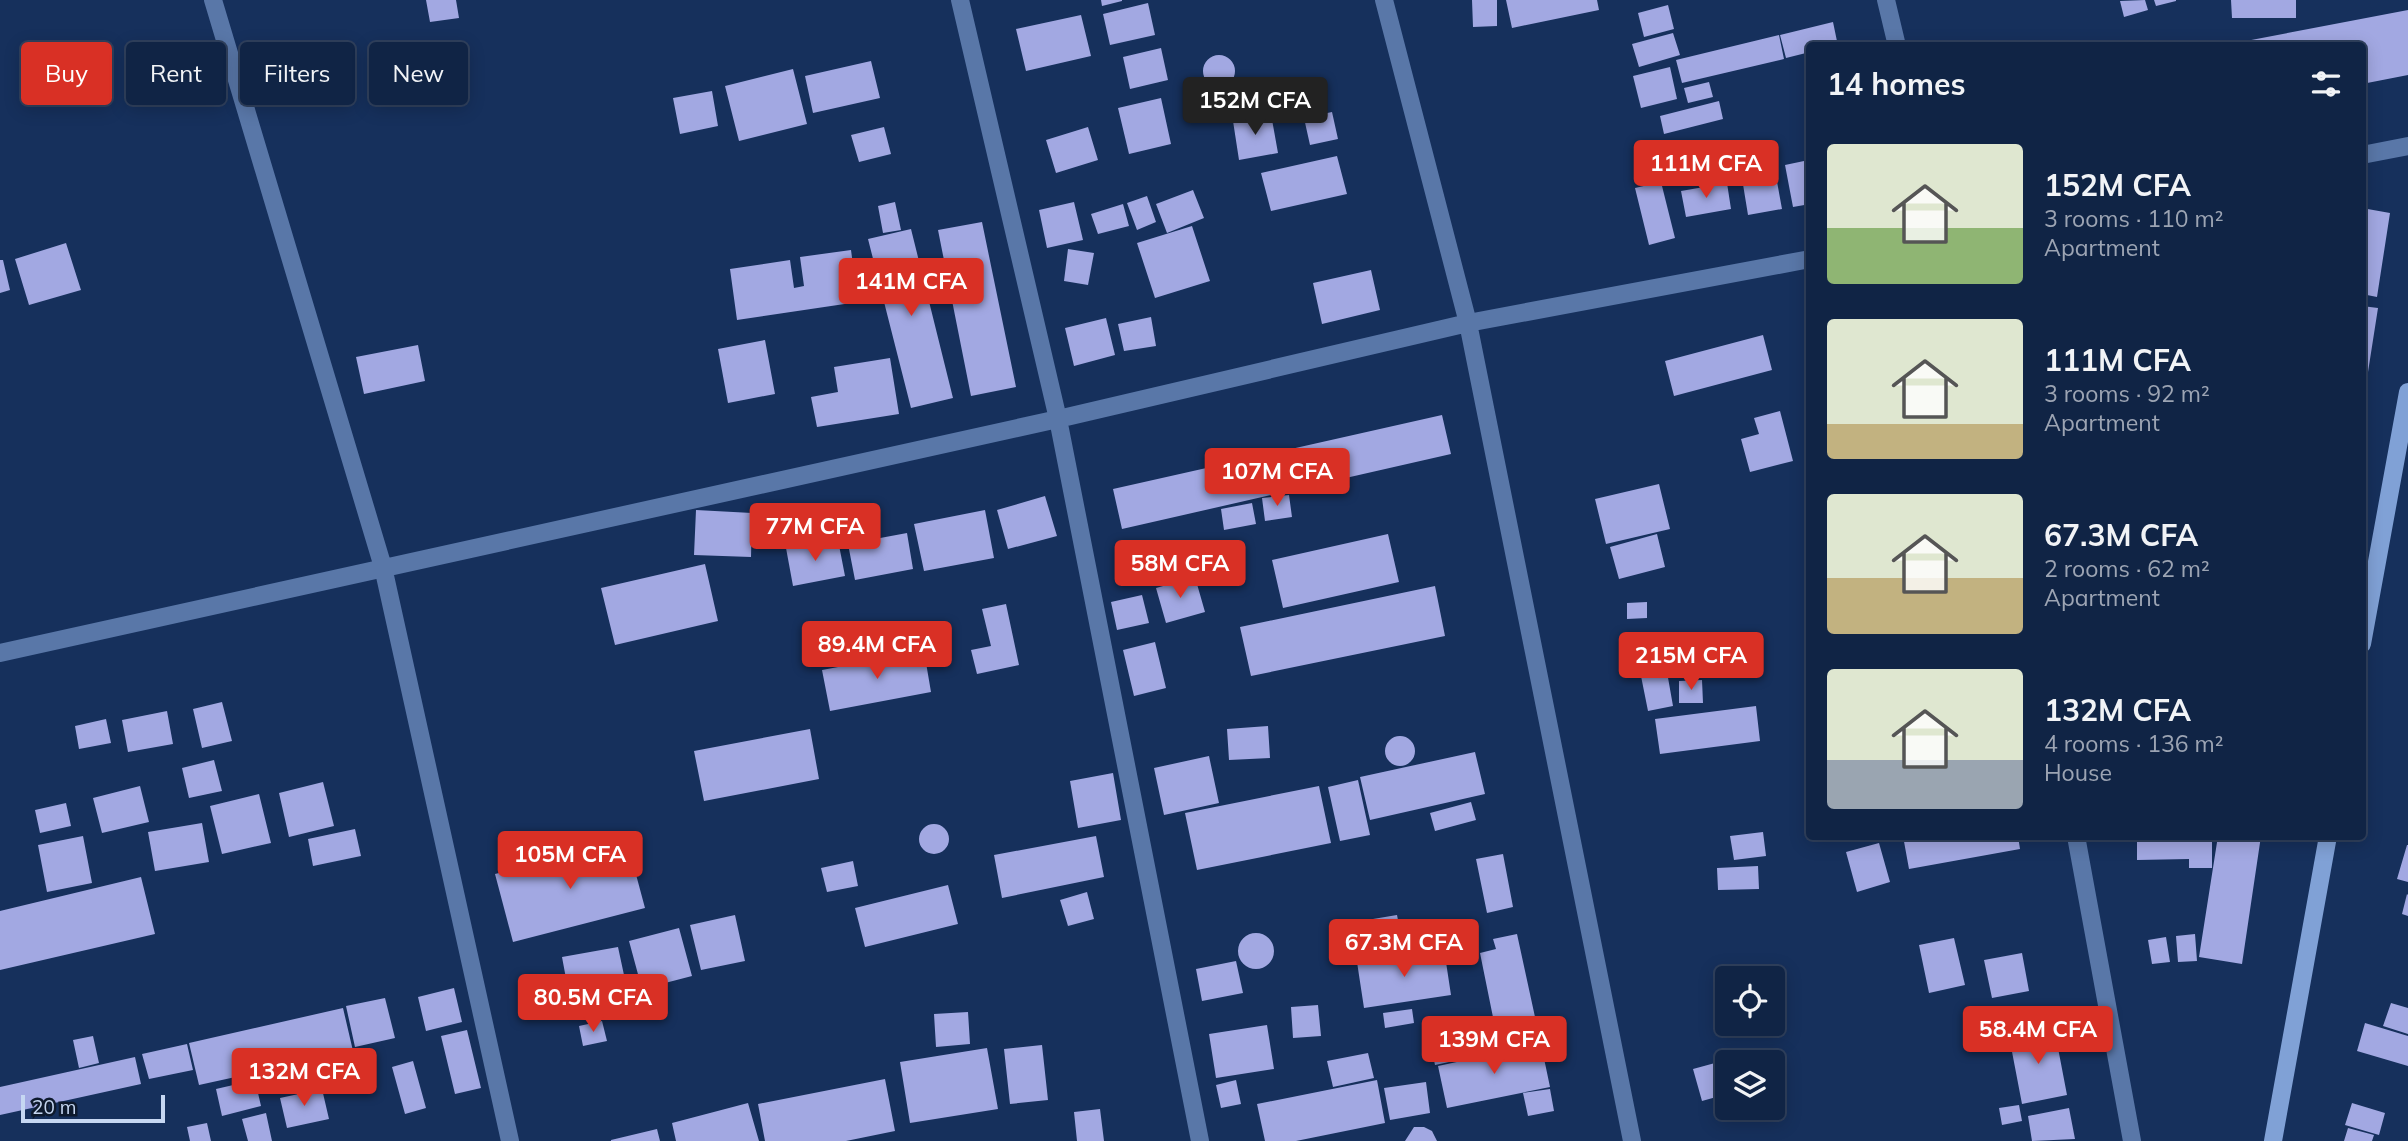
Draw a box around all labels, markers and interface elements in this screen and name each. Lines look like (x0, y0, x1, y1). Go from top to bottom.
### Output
chip: Buy (21, 42, 112, 105)
chip: Rent (126, 42, 226, 105)
chip: Filters (240, 42, 355, 105)
chip: New (369, 42, 468, 105)
text: 14 homes (1827, 65, 1966, 103)
icon: filters (2307, 65, 2345, 103)
pin: 152M CFA (1183, 78, 1327, 137)
text: 152M CFA (1199, 85, 1311, 114)
pin: 111M CFA (1634, 140, 1778, 200)
text: 111M CFA (1650, 148, 1762, 177)
text: 152M CFA (2044, 166, 2191, 204)
icon: home (1883, 172, 1967, 256)
text: 3 rooms · 110 m² (2044, 204, 2224, 233)
text: Apartment (2044, 233, 2160, 262)
pin: 141M CFA (839, 258, 983, 318)
text: 141M CFA (855, 266, 967, 295)
text: 111M CFA (2044, 341, 2191, 379)
icon: home (1883, 347, 1967, 431)
text: 3 rooms · 92 m² (2044, 379, 2210, 408)
text: Apartment (2044, 408, 2160, 437)
pin: 107M CFA (1205, 448, 1349, 508)
text: 107M CFA (1221, 456, 1333, 485)
pin: 77M CFA (750, 504, 880, 563)
text: 77M CFA (766, 511, 864, 540)
text: 67.3M CFA (2044, 516, 2198, 554)
icon: home (1883, 522, 1967, 606)
pin: 58M CFA (1115, 540, 1245, 600)
text: 58M CFA (1131, 548, 1229, 577)
text: 2 rooms · 62 m² (2044, 554, 2210, 583)
text: Apartment (2044, 583, 2160, 612)
pin: 89.4M CFA (797, 622, 957, 681)
text: 89.4M CFA (818, 629, 936, 658)
pin: 215M CFA (1619, 632, 1763, 692)
text: 215M CFA (1635, 640, 1747, 669)
text: 132M CFA (2044, 691, 2191, 729)
icon: home (1883, 697, 1967, 781)
text: 4 rooms · 136 m² (2044, 729, 2224, 758)
text: House (2044, 758, 2112, 787)
pin: 105M CFA (498, 832, 642, 891)
text: 105M CFA (514, 839, 626, 868)
pin: 67.3M CFA (1324, 920, 1484, 979)
text: 67.3M CFA (1345, 927, 1463, 956)
map controls (1715, 966, 1785, 1120)
button: locate (1715, 966, 1785, 1036)
pin: 80.5M CFA (513, 974, 673, 1034)
text: 80.5M CFA (534, 982, 652, 1011)
pin: 58.4M CFA (1958, 1006, 2118, 1066)
text: 58.4M CFA (1979, 1014, 2097, 1043)
pin: 139M CFA (1422, 1016, 1566, 1076)
text: 139M CFA (1438, 1024, 1550, 1053)
pin: 132M CFA (232, 1048, 376, 1108)
button: layers (1715, 1050, 1785, 1120)
text: 132M CFA (248, 1056, 360, 1085)
scale bar (21, 1092, 164, 1124)
text: 20 m (32, 1095, 76, 1119)

